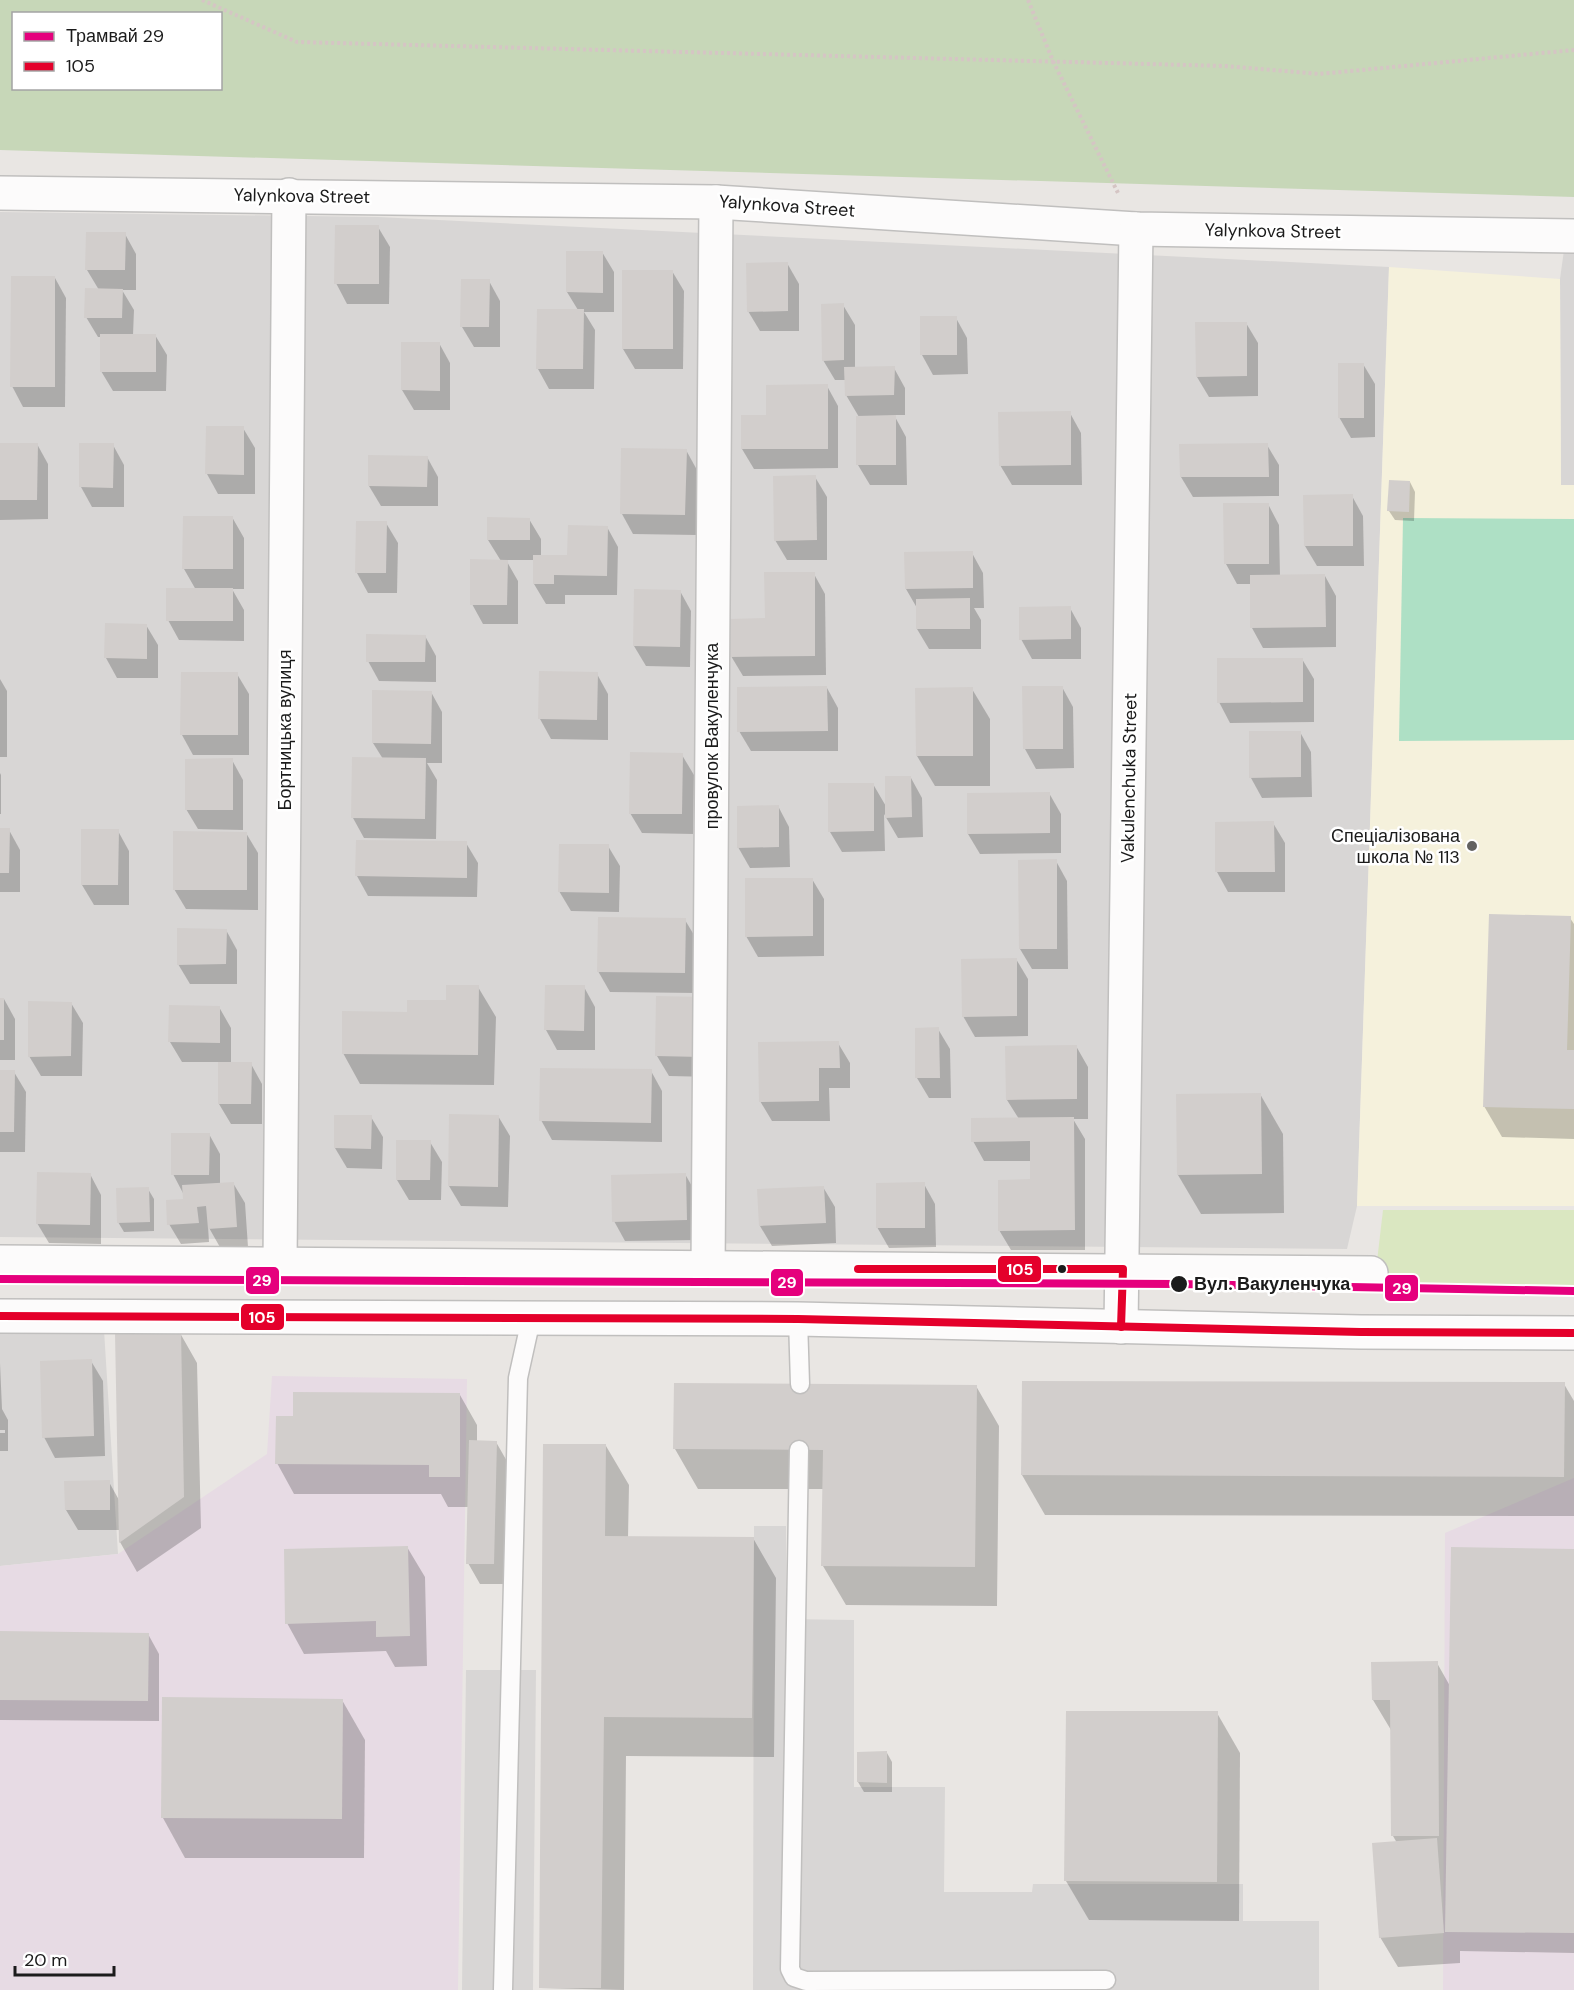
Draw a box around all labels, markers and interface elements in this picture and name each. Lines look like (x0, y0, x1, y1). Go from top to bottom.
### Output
legend (12, 12, 222, 90)
text: Трамвай 29 (66, 24, 164, 48)
text: 105 (66, 54, 95, 78)
street label: Yalynkova Street (234, 183, 370, 209)
street label: Yalynkova Street (718, 189, 856, 223)
street label: Yalynkova Street (1205, 218, 1341, 244)
street label: провулок Вакуленчука (700, 642, 724, 829)
street label: Бортницька вулиця (273, 650, 297, 810)
street label: Vakulenchuka Street (1116, 693, 1142, 863)
place label: Спеціалізована школа № 113 (1331, 824, 1461, 869)
marker: Спеціалізована школа № 113 (1465, 839, 1479, 853)
line badge: 105 (997, 1255, 1042, 1283)
text: 105 (1006, 1259, 1034, 1280)
unlabelled marker (1056, 1263, 1068, 1275)
line badge: 29 (245, 1266, 280, 1295)
line badge: 29 (770, 1268, 804, 1297)
text: 29 (252, 1270, 272, 1291)
text: 29 (777, 1272, 797, 1293)
place label: Вул. Вакуленчука (1194, 1272, 1351, 1296)
marker: Вул. Вакуленчука (1169, 1274, 1189, 1294)
line badge: 29 (1384, 1274, 1419, 1302)
text: 29 (1392, 1278, 1412, 1299)
line badge: 105 (240, 1303, 285, 1331)
text: 105 (248, 1307, 276, 1328)
scale bar (15, 1939, 114, 1977)
text: 20 m (24, 1948, 67, 1972)

